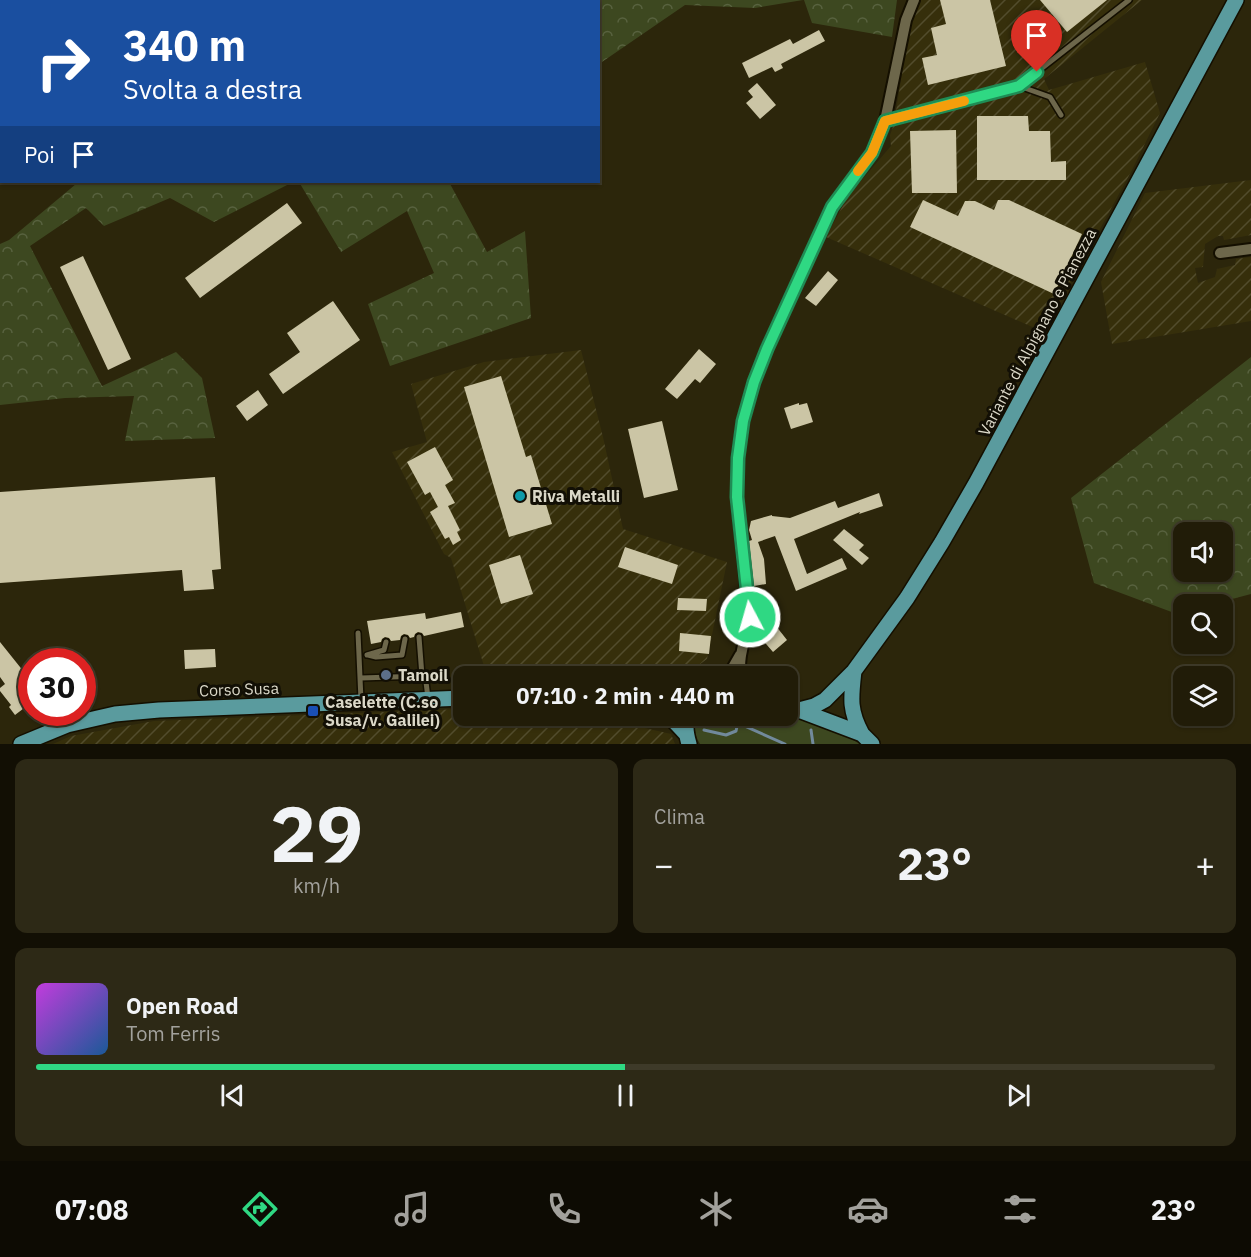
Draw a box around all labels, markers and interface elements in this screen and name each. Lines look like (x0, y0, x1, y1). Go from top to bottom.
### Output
pin (1011, 10, 1062, 72)
text: 340 m (123, 18, 246, 73)
icon: arrive (1020, 19, 1053, 52)
icon: right (24, 24, 102, 102)
text: Svolta a destra (123, 71, 302, 106)
icon: arrive (67, 138, 100, 171)
text: Poi (24, 140, 55, 169)
street label: Variante di Alpignano e Pianezza (974, 224, 1101, 439)
place label: Riva Metalli (532, 486, 620, 506)
marker: Riva Metalli (513, 489, 527, 503)
map controls (1173, 522, 1233, 726)
button: sound (1173, 522, 1233, 582)
position arrow (718, 585, 782, 649)
button: search (1173, 594, 1233, 654)
speed limit sign: 30 (18, 648, 96, 726)
place label: Tamoil (398, 665, 448, 685)
button: layers (1173, 666, 1233, 726)
marker: Tamoil (379, 668, 393, 682)
street label: Corso Susa (199, 678, 280, 700)
text: 07:10 · 2 min · 440 m (516, 681, 735, 710)
place label: Caselette (C.so Susa/v. Galilei) (325, 692, 440, 730)
marker: Caselette (C.so Susa/v. Galilei) (306, 704, 320, 718)
text: 29 (270, 782, 363, 883)
text: Clima (654, 803, 705, 830)
text: 23° (897, 834, 972, 892)
text: − (654, 843, 674, 886)
text: + (1195, 843, 1215, 886)
text: km/h (293, 872, 340, 899)
text: Open Road (126, 991, 239, 1020)
text: Tom Ferris (126, 1020, 221, 1047)
icon: previous (216, 1079, 249, 1112)
icon: pause (609, 1079, 642, 1112)
icon: next (1002, 1079, 1035, 1112)
icon: directions (239, 1188, 281, 1230)
icon: music (391, 1188, 433, 1230)
icon: phone (543, 1188, 585, 1230)
icon: climate (695, 1188, 737, 1230)
icon: car (847, 1188, 889, 1230)
icon: filters (999, 1188, 1041, 1230)
text: 07:08 (55, 1192, 129, 1227)
text: 23° (1151, 1192, 1196, 1227)

